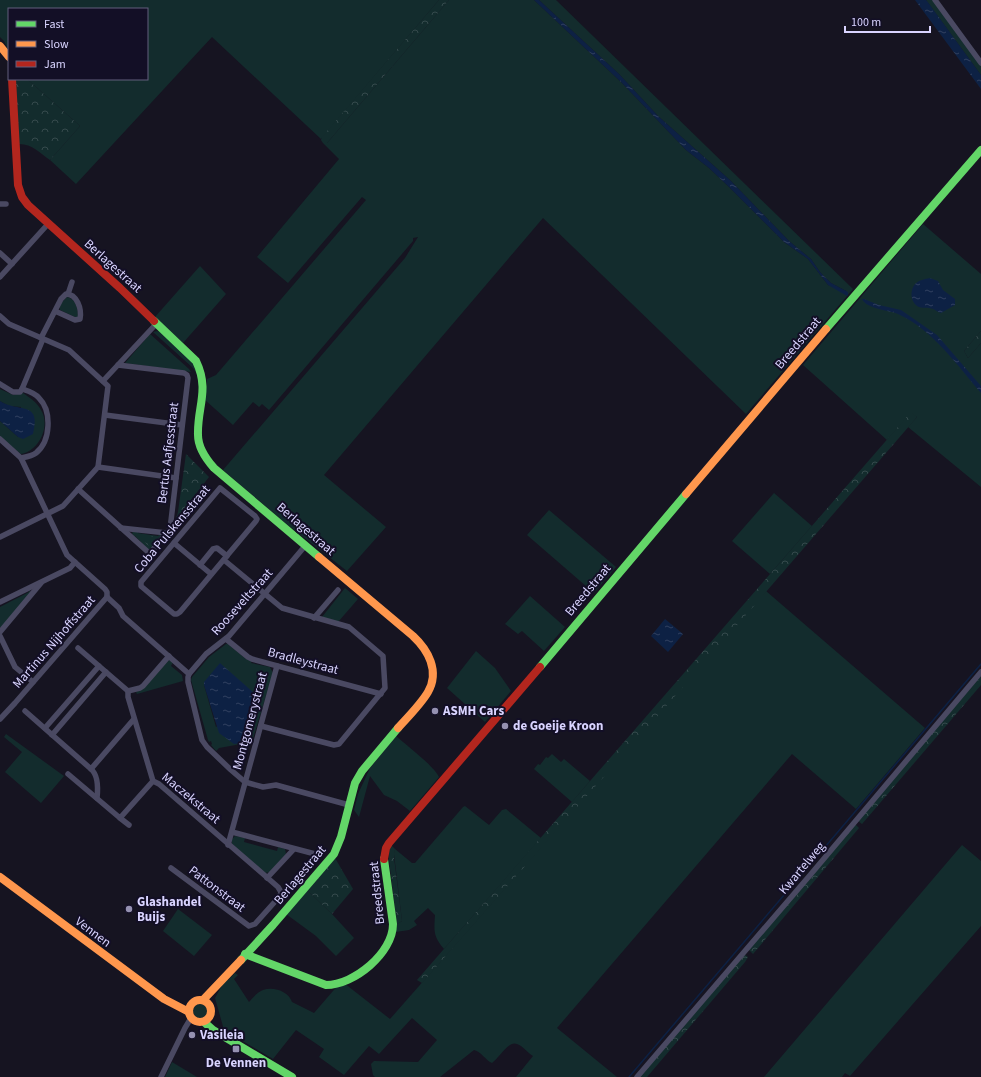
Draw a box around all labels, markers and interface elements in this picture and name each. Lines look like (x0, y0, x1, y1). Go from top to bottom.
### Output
legend (8, 8, 148, 80)
scale bar (845, 8, 930, 34)
text: 100 m (851, 14, 881, 31)
text: Fast (44, 16, 64, 33)
text: Slow (44, 36, 69, 53)
text: Jam (44, 56, 66, 73)
street label: Berlagestraat (80, 235, 146, 297)
street label: Breedstraat (771, 313, 826, 373)
street label: Bertus Aafjesstraat (153, 401, 183, 505)
street label: Coba Pulskensstraat (130, 481, 215, 577)
street label: Berlagestraat (273, 498, 340, 560)
street label: Breedstraat (561, 560, 616, 620)
street label: Rooseveltstraat (207, 564, 277, 639)
street label: Martinus Nijhoffstraat (9, 591, 100, 692)
street label: Bradleystraat (266, 643, 341, 679)
street label: Montgomerystraat (228, 670, 272, 772)
place label: ASMH Cars (442, 702, 504, 720)
marker: ASMH Cars (430, 706, 440, 716)
place label: de Goeije Kroon (513, 717, 603, 735)
marker: de Goeije Kroon (500, 721, 510, 731)
street label: Maczekstraat (158, 768, 225, 828)
street label: Kwartelweg (775, 837, 830, 898)
street label: Berlagestraat (270, 841, 331, 909)
street label: Breedstraat (365, 860, 389, 925)
street label: Pattonstraat (185, 862, 250, 917)
place label: Glashandel Buijs (137, 893, 202, 926)
marker: Glashandel Buijs (124, 904, 134, 914)
street label: Vennen (71, 913, 115, 951)
place label: Vasileia (199, 1026, 244, 1044)
marker: Vasileia (187, 1030, 197, 1040)
marker: De Vennen (231, 1044, 241, 1054)
place label: De Vennen (206, 1054, 266, 1072)

